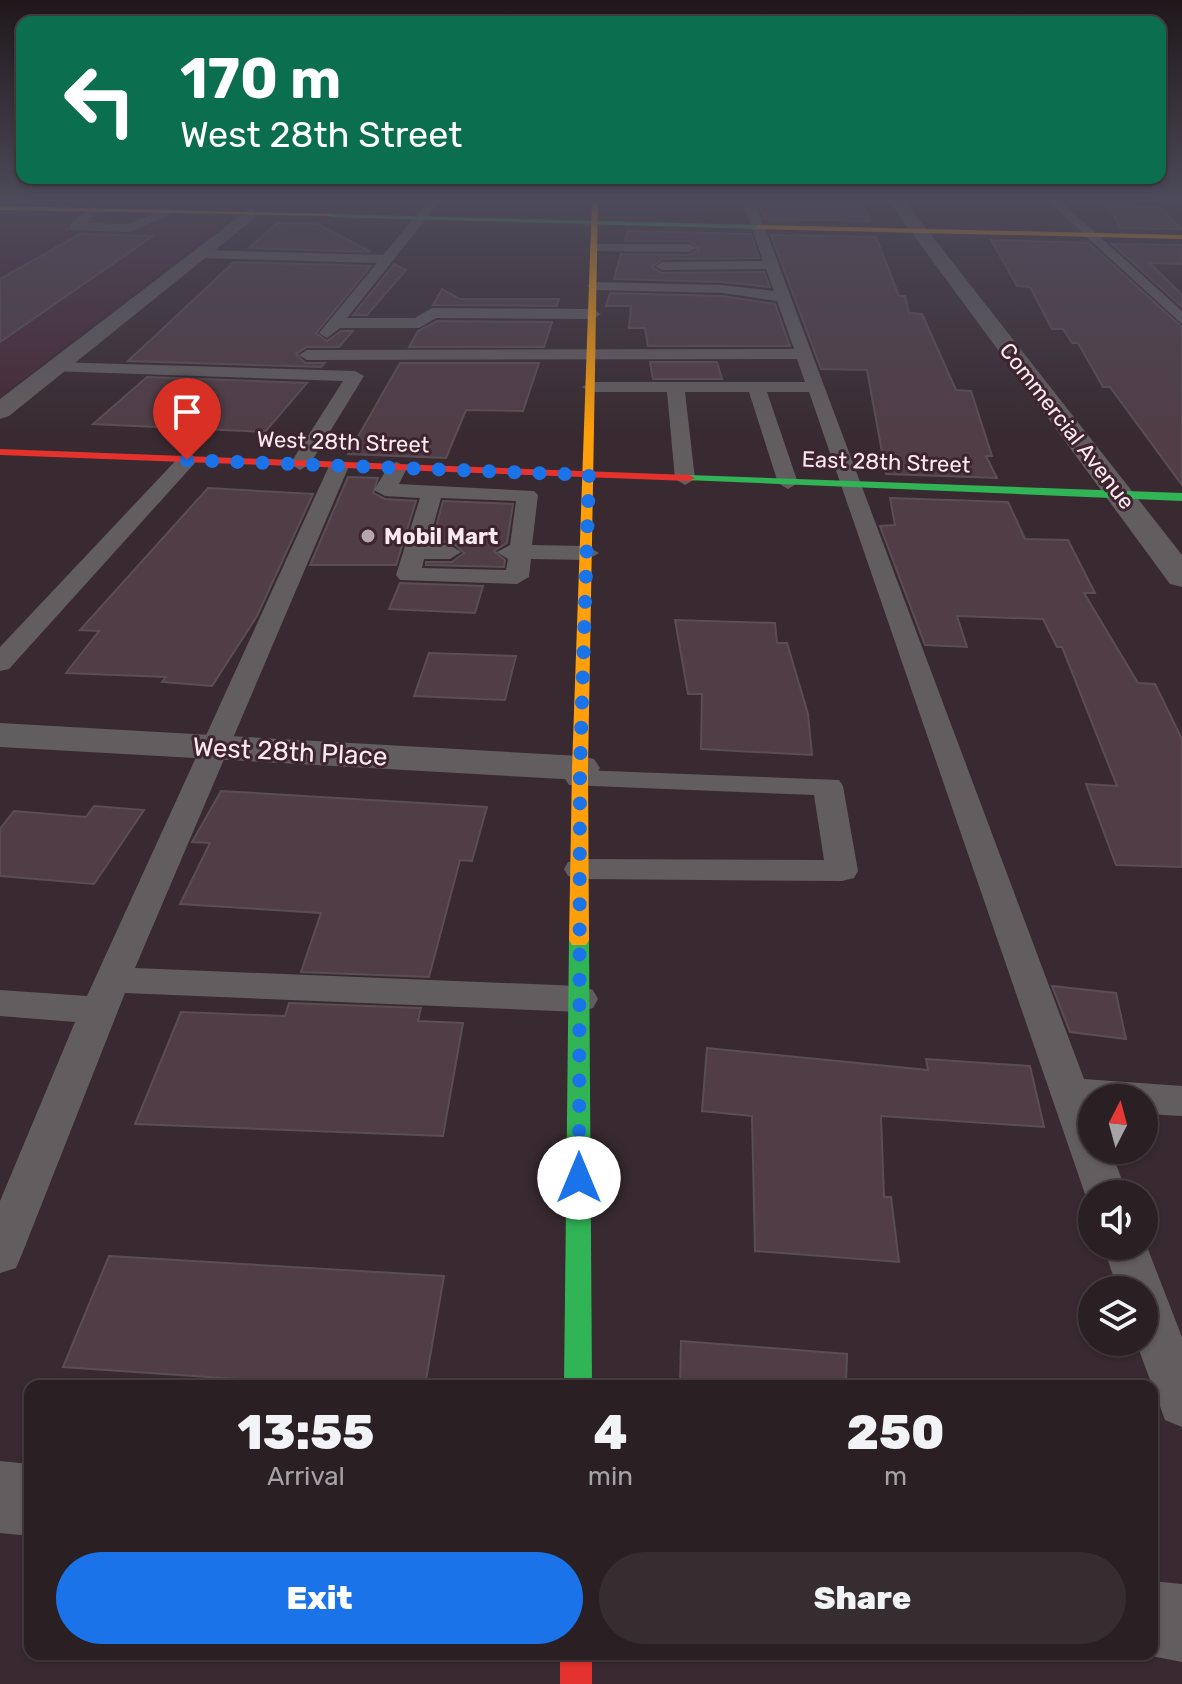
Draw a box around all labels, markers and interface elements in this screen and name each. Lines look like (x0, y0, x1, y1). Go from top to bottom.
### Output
text: 170 m (180, 46, 341, 112)
icon: left (48, 48, 152, 152)
text: West 28th Street (180, 113, 462, 156)
street label: Commercial Avenue (994, 337, 1140, 515)
pin (153, 378, 221, 460)
icon: arrive (165, 390, 209, 434)
street label: West 28th Street (256, 425, 430, 459)
street label: East 28th Street (801, 446, 971, 478)
place label: Mobil Mart (384, 523, 498, 550)
marker: Mobil Mart (359, 527, 377, 545)
street label: West 28th Place (192, 731, 388, 773)
north arrow (1078, 1084, 1158, 1164)
map controls (1078, 1084, 1158, 1356)
position arrow (537, 1136, 621, 1220)
button: sound (1078, 1180, 1158, 1260)
button: layers (1078, 1276, 1158, 1356)
text: 13:55 (237, 1404, 374, 1461)
text: 4 (593, 1404, 627, 1461)
text: 250 (846, 1404, 945, 1461)
text: Arrival (267, 1461, 345, 1492)
text: min (588, 1461, 633, 1492)
text: m (884, 1461, 907, 1492)
button: Exit (56, 1552, 583, 1644)
button: Share (599, 1552, 1126, 1644)

